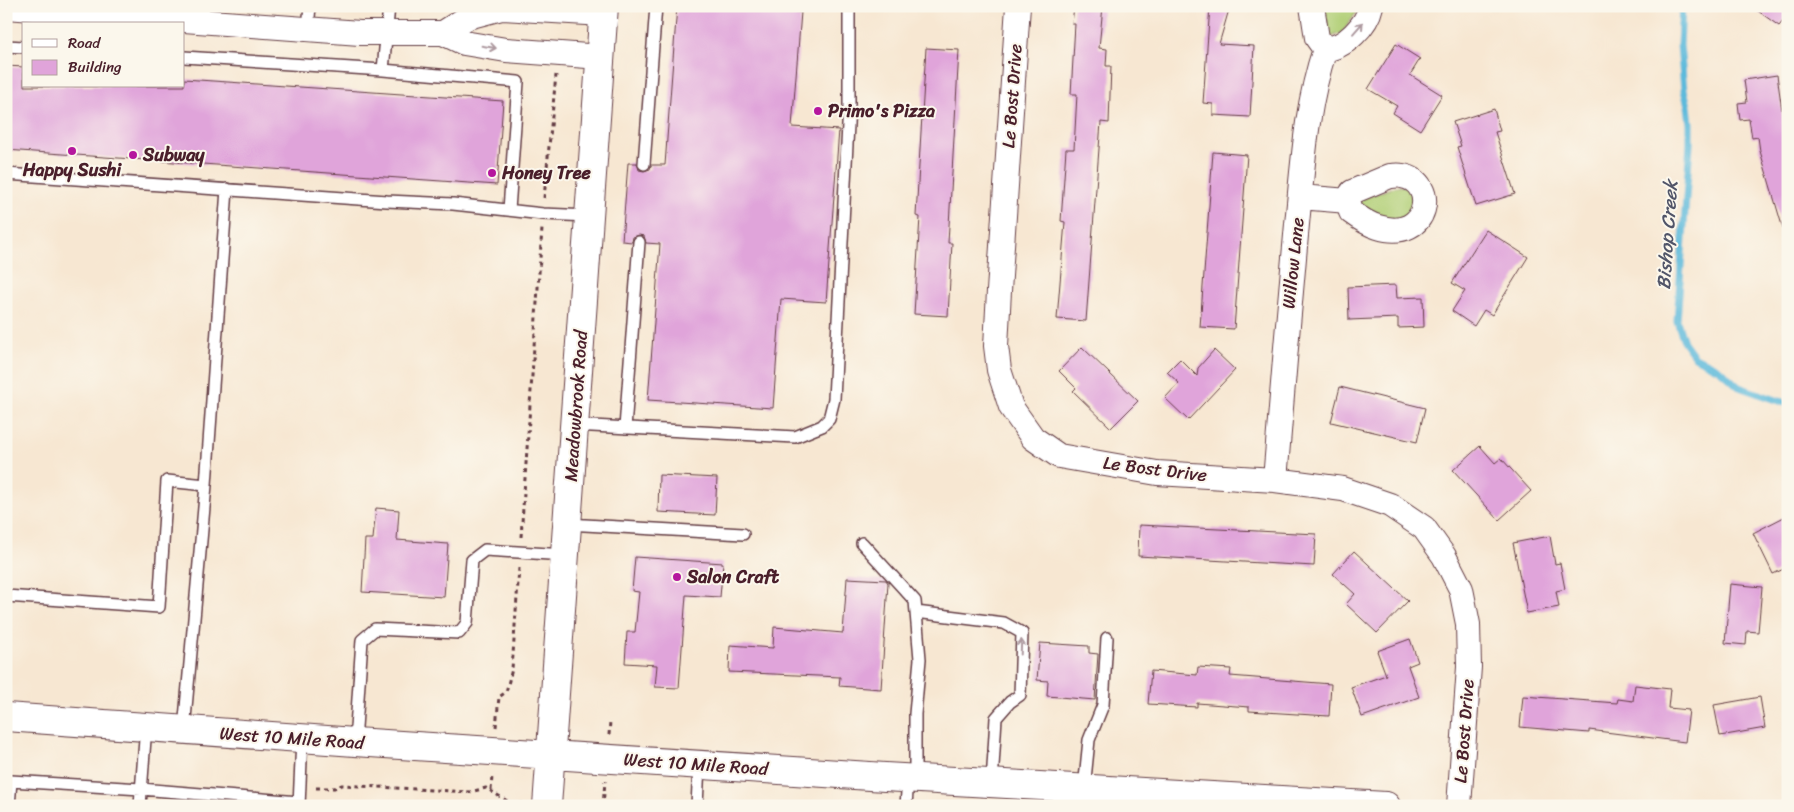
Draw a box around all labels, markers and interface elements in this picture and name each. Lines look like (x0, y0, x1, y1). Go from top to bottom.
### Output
legend (22, 22, 185, 88)
one-way arrow (1352, 22, 1363, 35)
text: Road (68, 30, 101, 56)
one-way arrow (481, 42, 497, 52)
street label: Le Bost Drive (992, 43, 1032, 149)
text: Building (68, 54, 122, 80)
place label: Primo's Pizza (828, 95, 935, 127)
marker: Primo's Pizza (812, 105, 824, 117)
place label: Subway (142, 139, 205, 171)
marker: Happy Sushi (66, 145, 78, 157)
marker: Subway (127, 149, 139, 161)
place label: Happy Sushi (22, 154, 122, 186)
place label: Honey Tree (501, 157, 591, 189)
marker: Honey Tree (486, 167, 498, 179)
water label: Bishop Creek (1647, 176, 1687, 291)
street label: Willow Lane (1272, 216, 1314, 310)
street label: Meadowbrook Road (555, 328, 597, 483)
street label: Le Bost Drive (1101, 447, 1209, 491)
place label: Salon Craft (686, 561, 780, 593)
marker: Salon Craft (671, 571, 683, 583)
one-way arrow (1017, 639, 1026, 655)
street label: Le Bost Drive (1444, 678, 1484, 784)
street label: West 10 Mile Road (219, 717, 367, 759)
street label: West 10 Mile Road (623, 743, 771, 785)

